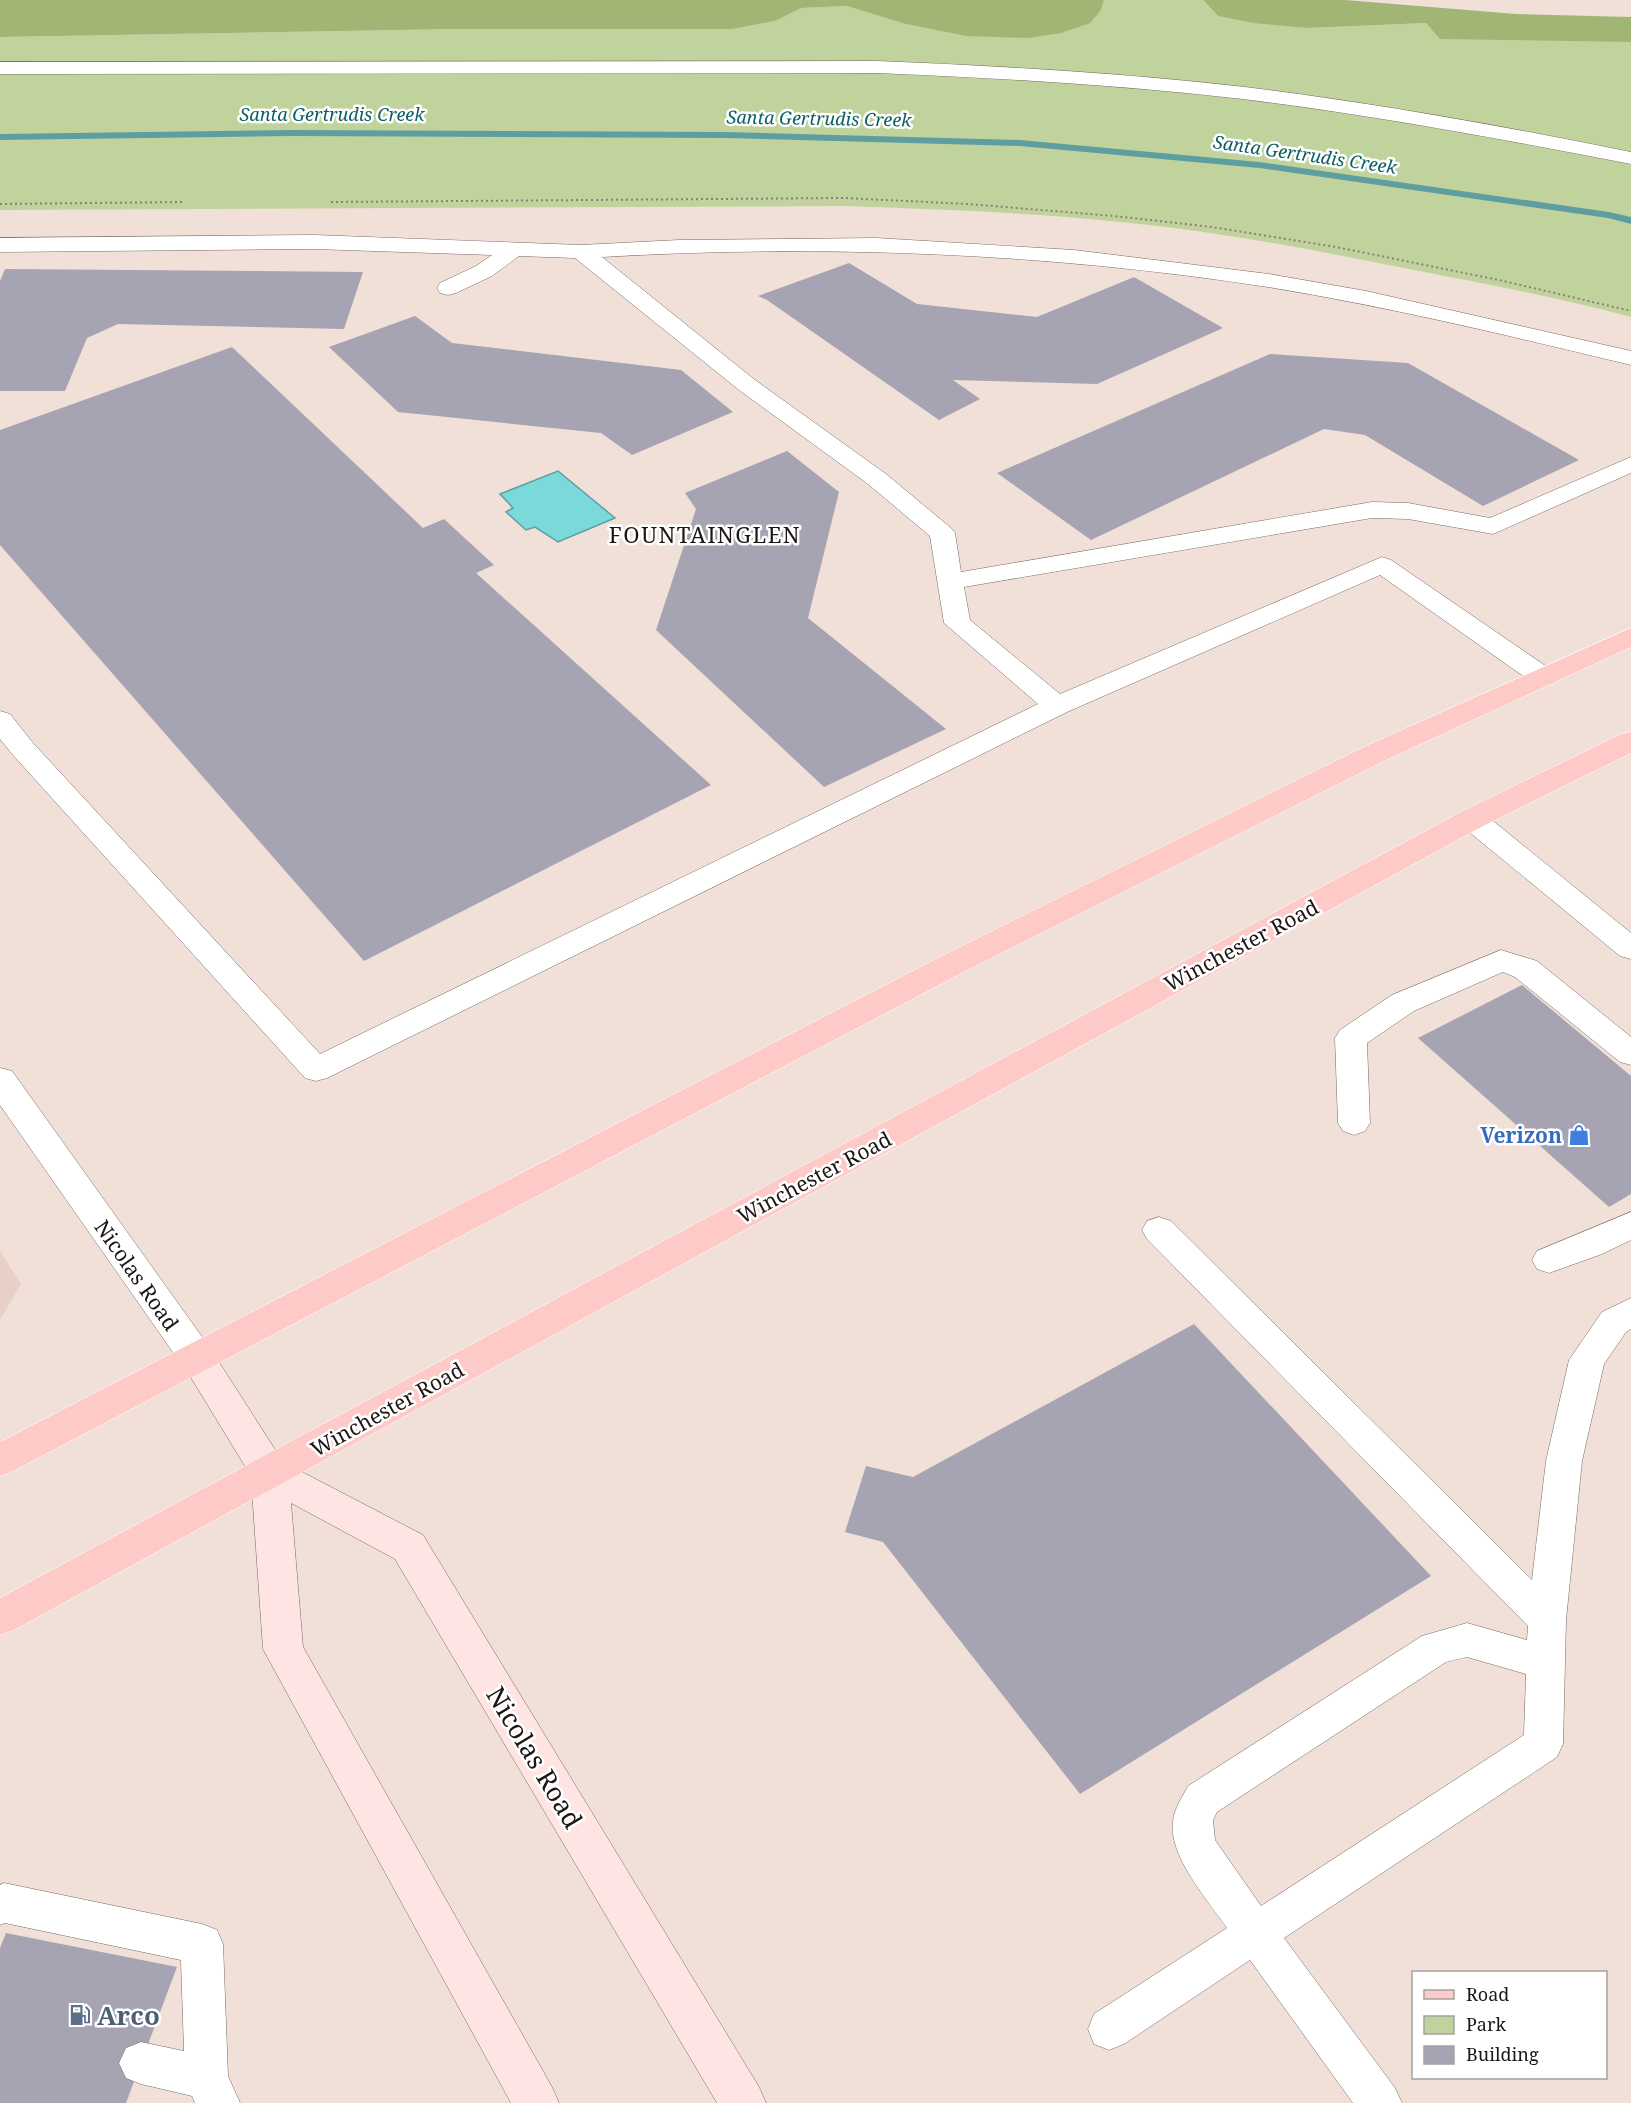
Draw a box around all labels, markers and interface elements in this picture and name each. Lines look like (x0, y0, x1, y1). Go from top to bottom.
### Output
water label: Santa Gertrudis Creek (240, 102, 425, 126)
water label: Santa Gertrudis Creek (726, 104, 912, 132)
water label: Santa Gertrudis Creek (1212, 129, 1399, 179)
district label: FOUNTAINGLEN (609, 519, 801, 549)
street label: Winchester Road (1159, 892, 1323, 998)
place label: Verizon (1480, 1121, 1562, 1149)
shop icon: Verizon (1567, 1123, 1591, 1147)
street label: Winchester Road (732, 1124, 896, 1230)
street label: Nicolas Road (89, 1214, 186, 1336)
street label: Winchester Road (305, 1355, 469, 1463)
street label: Nicolas Road (478, 1679, 592, 1835)
legend (1412, 1971, 1607, 2079)
text: Road (1466, 1982, 1509, 2006)
place label: Arco (97, 1997, 160, 2033)
fuel station icon: Arco (68, 2003, 92, 2027)
text: Park (1466, 2012, 1506, 2036)
text: Building (1466, 2042, 1539, 2066)

